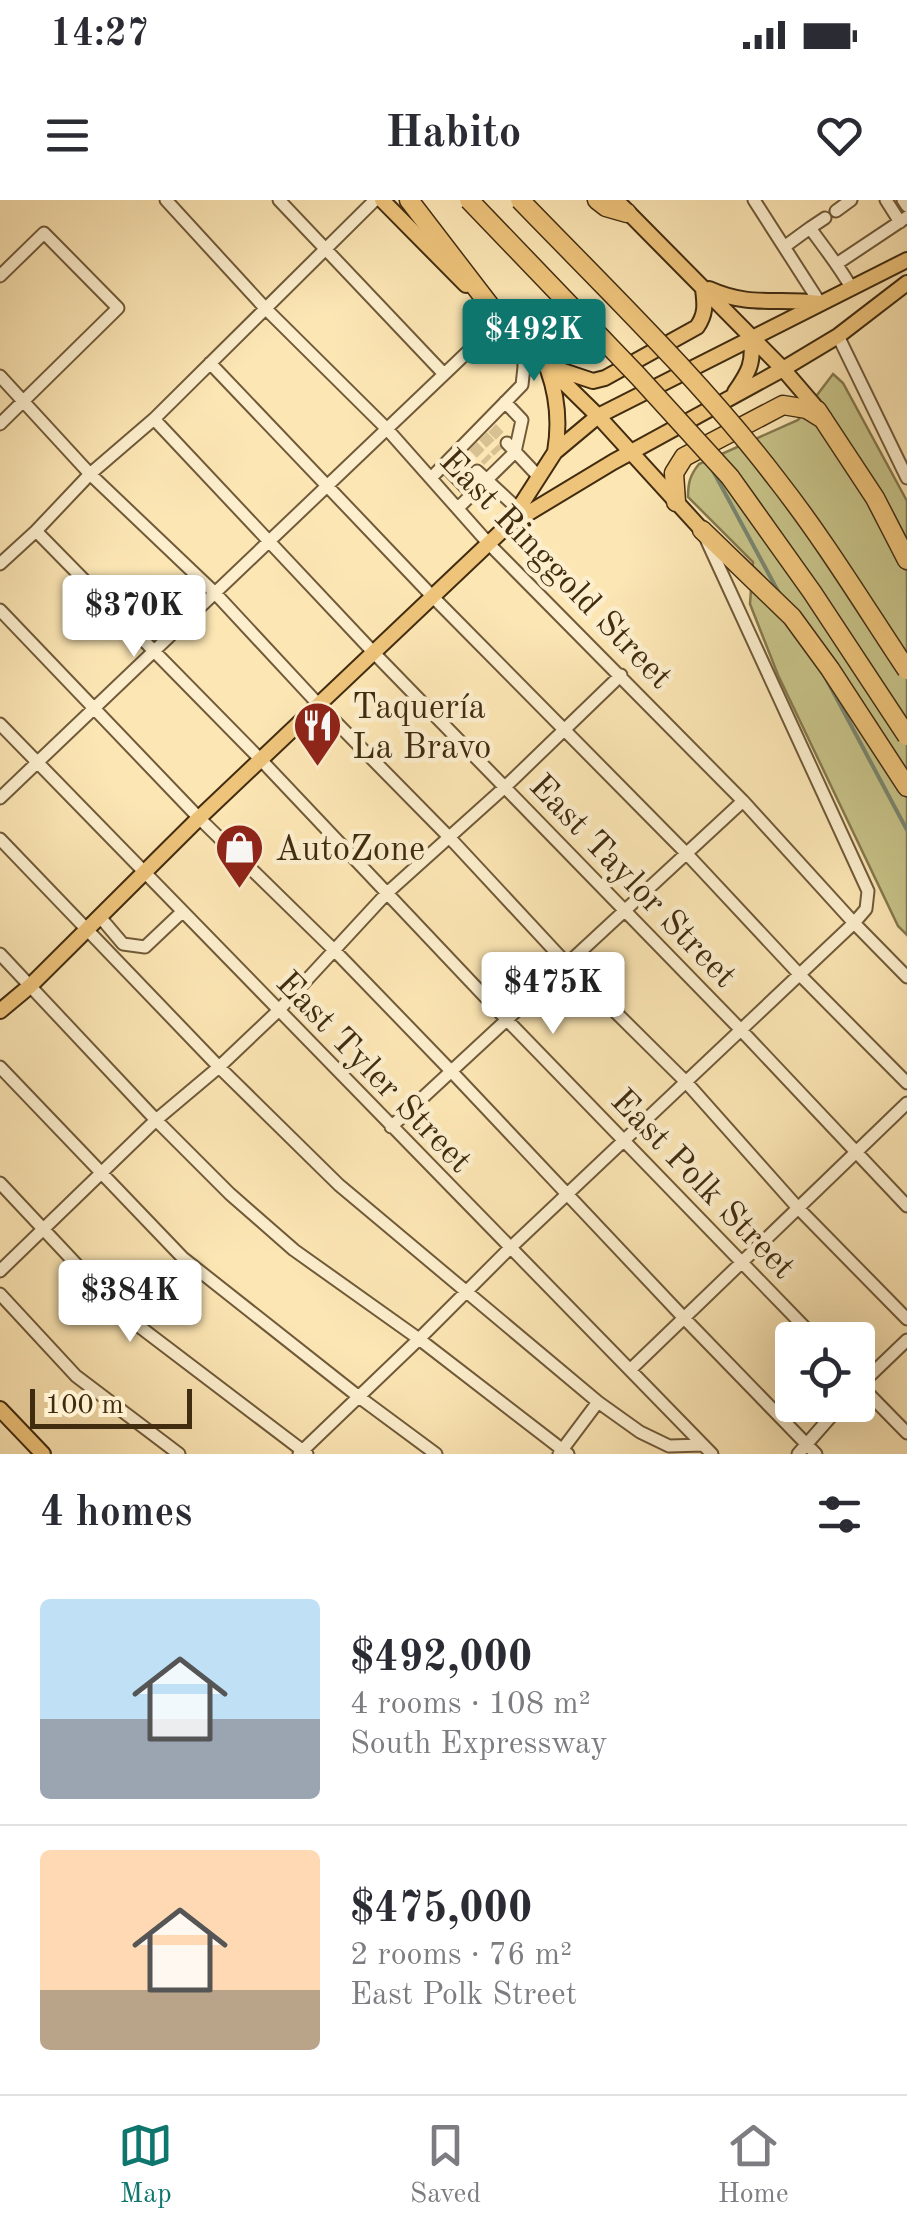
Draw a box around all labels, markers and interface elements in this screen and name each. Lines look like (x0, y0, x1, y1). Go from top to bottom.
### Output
text: 14:27 (50, 16, 149, 54)
icon: menu (40, 108, 95, 163)
icon: heart (812, 108, 867, 163)
text: Habito (385, 112, 522, 157)
pin: $492K (464, 299, 604, 384)
text: $492K (485, 315, 583, 347)
street label: East Ringgold Street (432, 443, 678, 696)
pin: $370K (64, 575, 204, 660)
text: $370K (85, 591, 183, 623)
place label: Taquería La Bravo (352, 691, 491, 766)
restaurant icon: Taquería La Bravo (291, 700, 343, 768)
street label: East Taylor Street (522, 769, 742, 995)
shop icon: AutoZone (214, 822, 266, 890)
place label: AutoZone (275, 833, 425, 868)
pin: $475K (483, 952, 623, 1037)
street label: East Tyler Street (269, 965, 478, 1180)
text: $475K (504, 968, 602, 1000)
street label: East Polk Street (603, 1083, 801, 1286)
pin: $384K (60, 1260, 200, 1345)
text: $384K (81, 1276, 179, 1308)
map controls (775, 1322, 875, 1422)
button: locate (775, 1322, 875, 1422)
scale bar (30, 1384, 192, 1428)
text: 100 m (45, 1392, 124, 1420)
icon: filters (812, 1487, 867, 1542)
text: 4 homes (40, 1493, 192, 1535)
text: $492,000 (350, 1638, 532, 1680)
icon: home (120, 1639, 240, 1759)
text: 4 rooms · 108 m² (350, 1689, 591, 1721)
text: South Expressway (350, 1729, 607, 1761)
text: $475,000 (350, 1889, 532, 1931)
icon: home (120, 1890, 240, 2010)
text: 2 rooms · 76 m² (350, 1940, 572, 1972)
text: East Polk Street (350, 1980, 577, 2012)
tab: Map (118, 2118, 173, 2213)
tab: Saved (410, 2118, 481, 2213)
tab: Home (718, 2118, 789, 2213)

